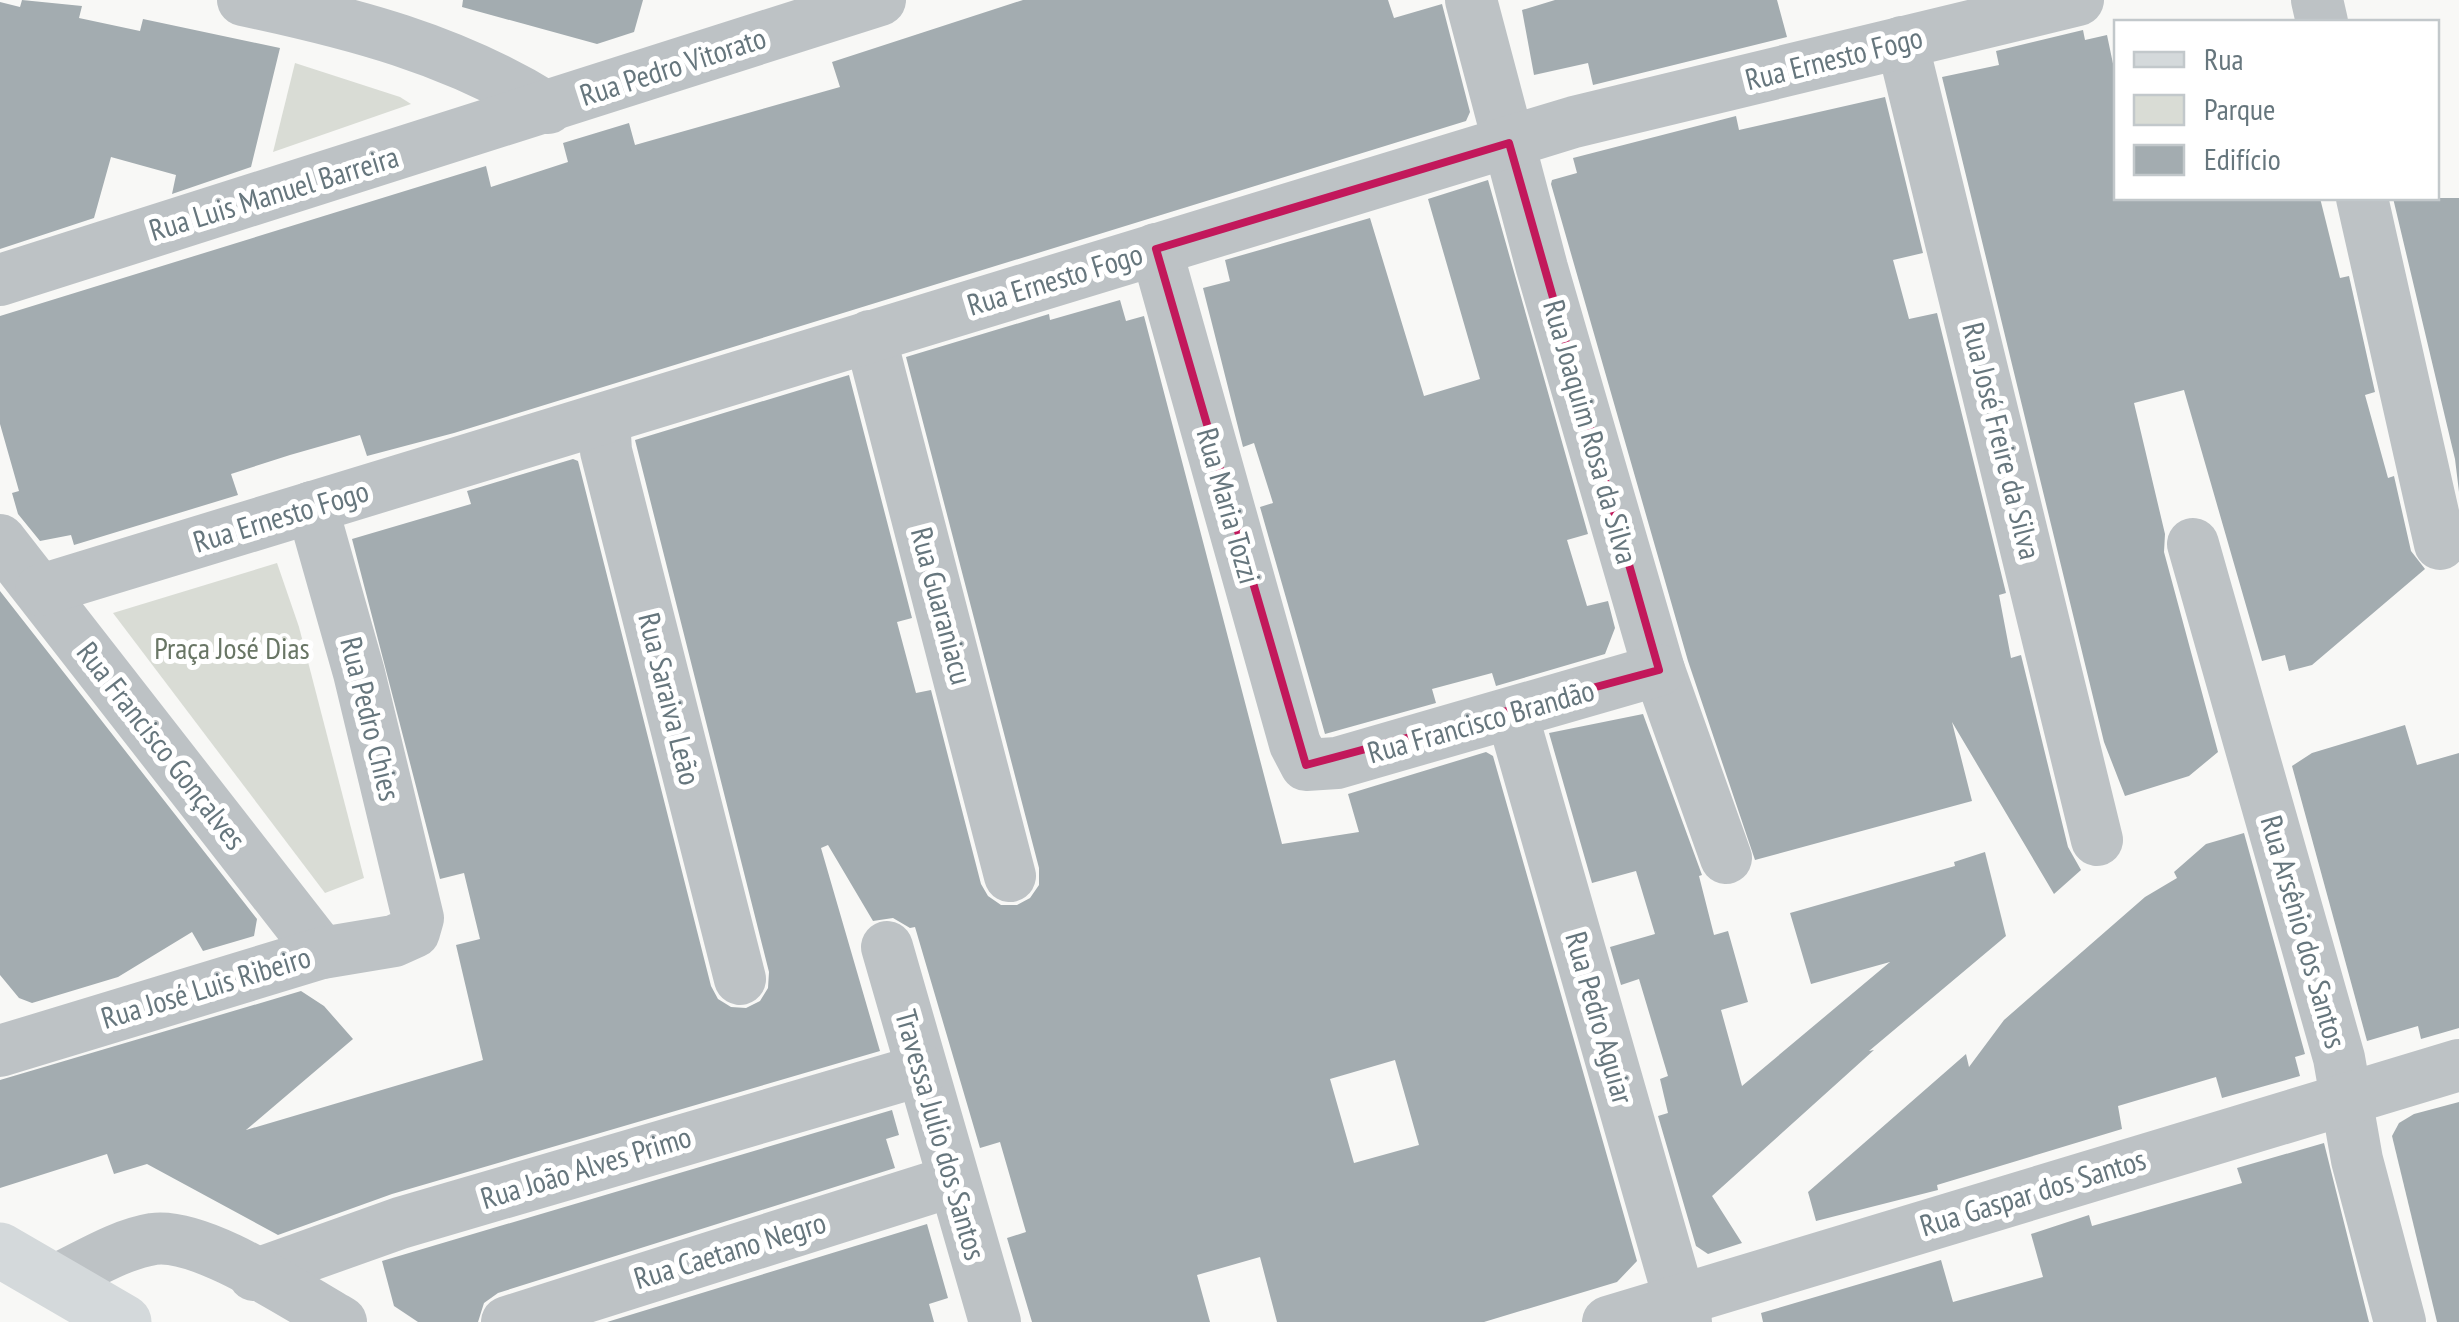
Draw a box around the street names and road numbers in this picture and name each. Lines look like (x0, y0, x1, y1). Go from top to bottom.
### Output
street label: Rua Pedro Vitorato (575, 17, 770, 114)
street label: Rua Ernesto Fogo (1741, 17, 1926, 98)
street label: Rua Luis Manuel Barreira (144, 136, 403, 249)
street label: Rua Ernesto Fogo (962, 233, 1147, 324)
street label: Rua Joaquim Rosa da Silva (1535, 295, 1648, 568)
street label: Rua José Freire da Silva (1954, 318, 2051, 563)
street label: Rua Maria Tozzi (1189, 423, 1270, 588)
street label: Rua Ernesto Fogo (188, 470, 373, 561)
street label: Rua Guaraniacu (903, 523, 982, 688)
street label: Rua Saraiva Leão (630, 609, 711, 789)
street label: Rua Francisco Gonçalves (69, 633, 255, 857)
street label: Rua Pedro Chies (332, 633, 411, 805)
street label: Rua Francisco Brandão (1363, 670, 1598, 772)
street label: Rua Arsênio dos Santos (2253, 811, 2356, 1053)
street label: Rua Pedro Aguiar (1557, 927, 1644, 1109)
street label: Rua José Luis Ribeiro (96, 936, 315, 1037)
street label: Travessa Julio dos Santos (887, 1005, 996, 1264)
street label: Rua João Alves Primo (476, 1116, 696, 1217)
street label: Rua Gaspar dos Santos (1915, 1139, 2150, 1244)
street label: Rua Caetano Negro (629, 1202, 830, 1297)

